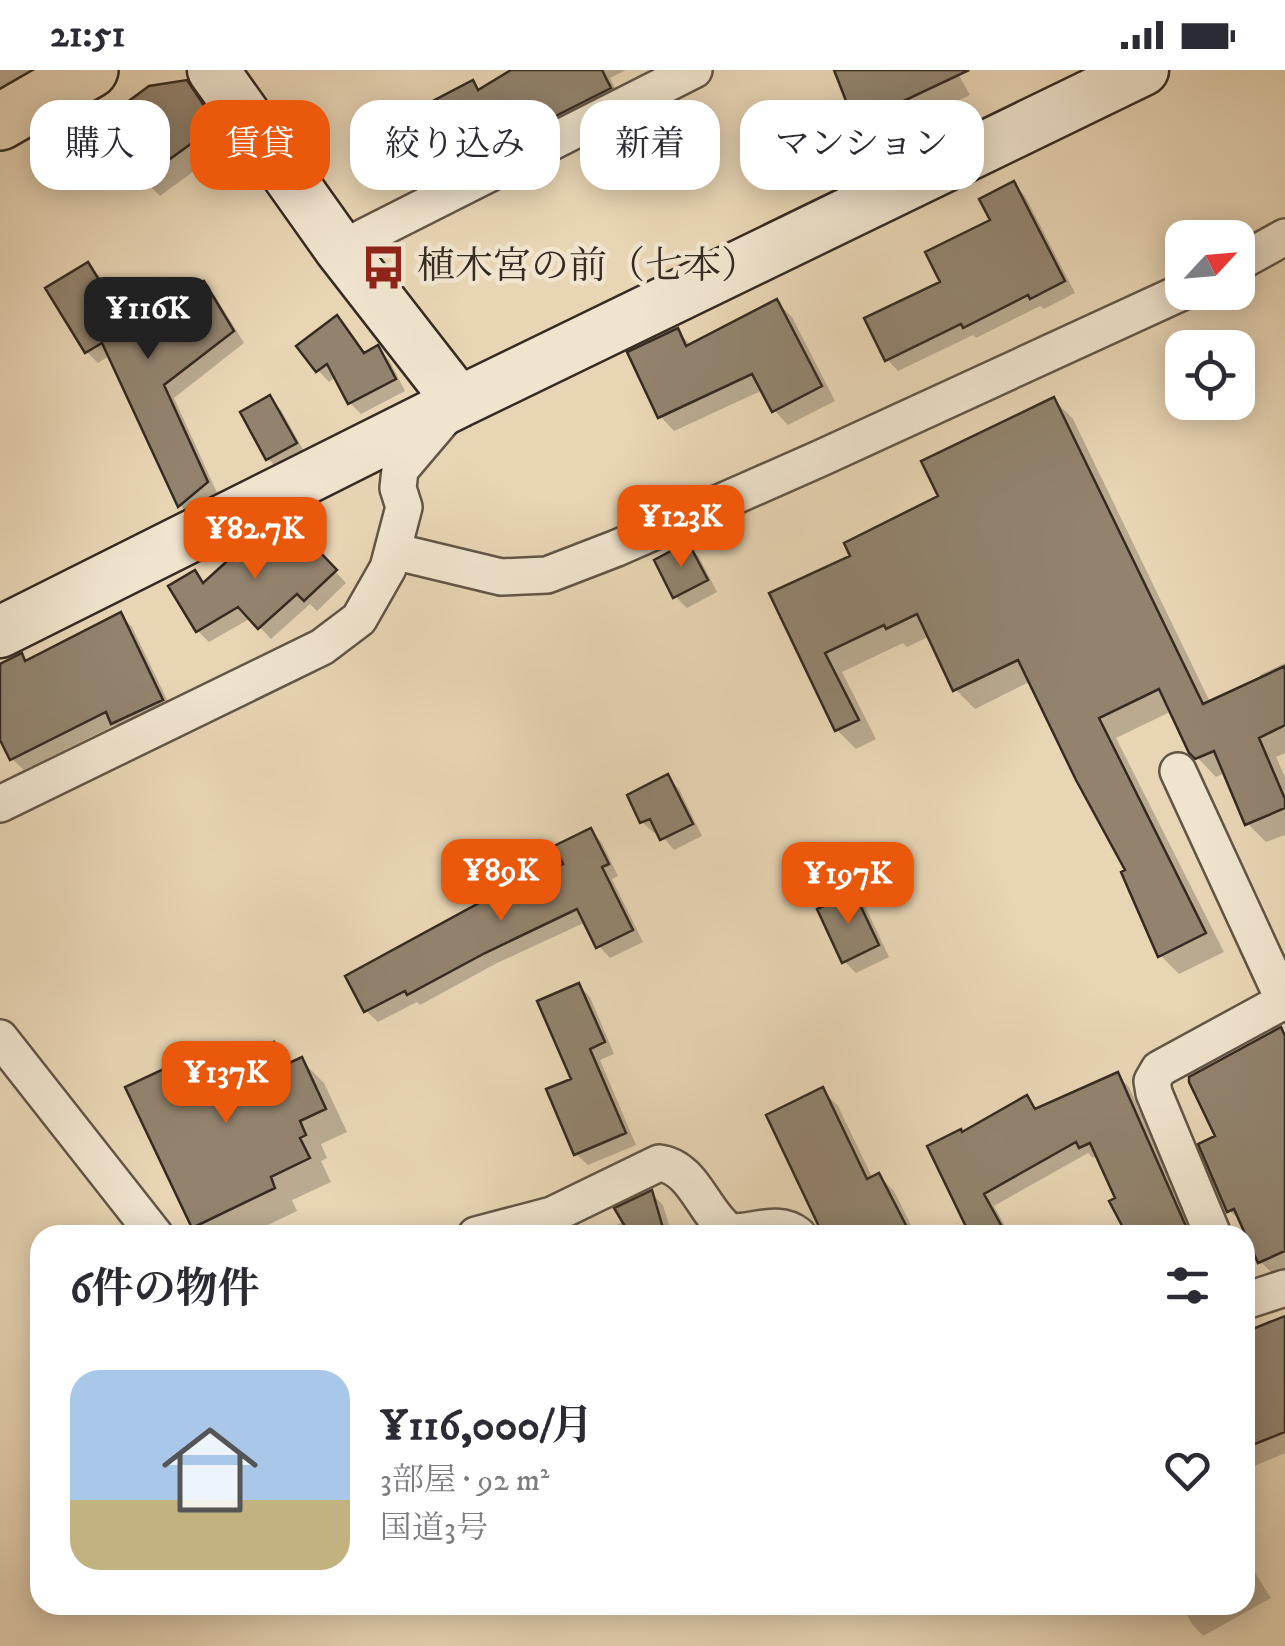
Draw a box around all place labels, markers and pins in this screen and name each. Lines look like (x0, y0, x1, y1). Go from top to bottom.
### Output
bus stop icon: 植木宮の前（七本） (360, 243, 408, 291)
place label: 植木宮の前（七本） (417, 243, 759, 291)
pin: ¥116K (78, 277, 218, 362)
pin: ¥123K (611, 485, 751, 570)
pin: ¥82.7K (174, 497, 336, 582)
pin: ¥89K (442, 839, 560, 924)
pin: ¥197K (778, 842, 918, 927)
pin: ¥137K (156, 1041, 296, 1126)

